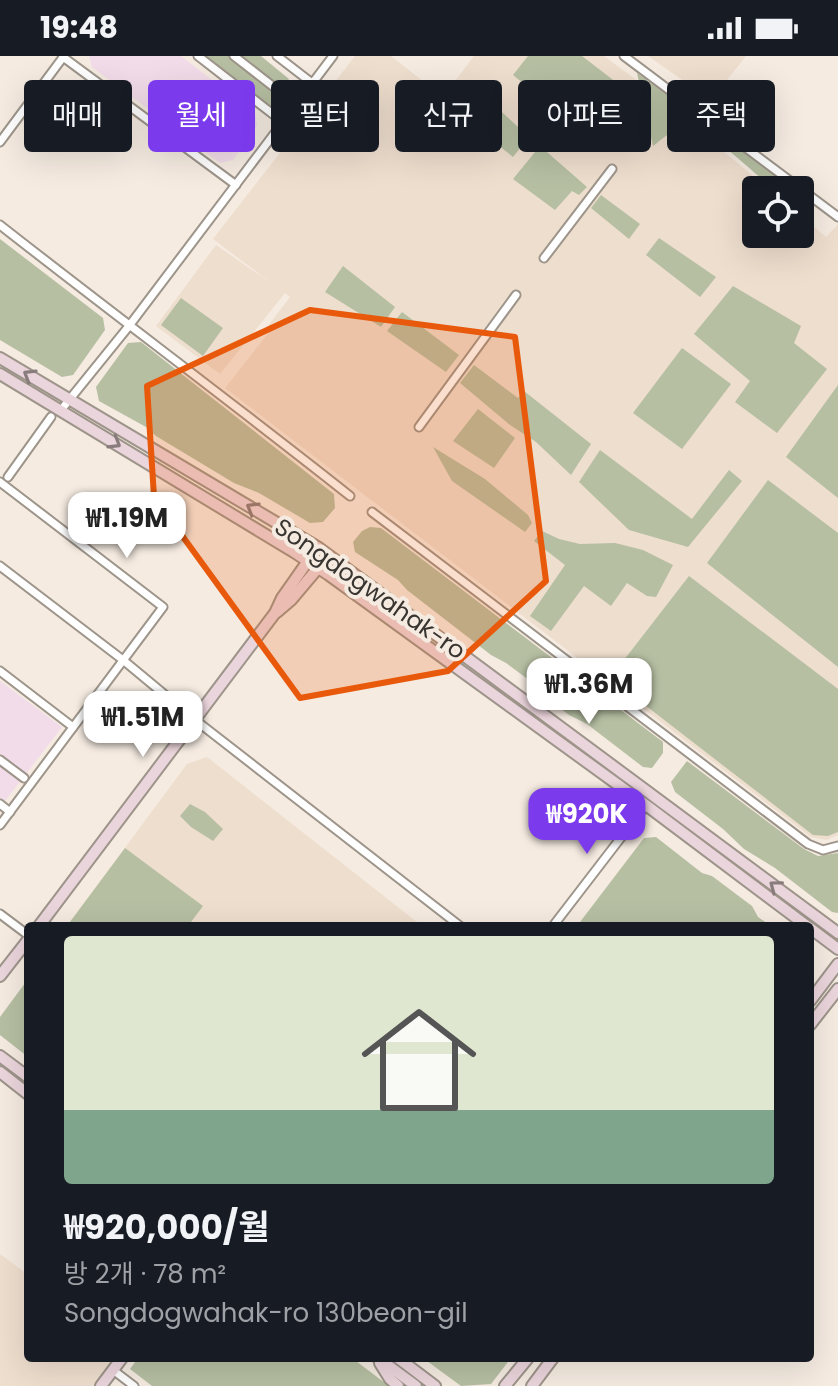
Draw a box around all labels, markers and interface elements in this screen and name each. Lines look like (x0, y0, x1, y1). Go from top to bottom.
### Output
text: 19:48 (40, 6, 118, 49)
chip: 매매 (24, 80, 132, 152)
chip: 월세 (148, 80, 255, 152)
chip: 필터 (271, 80, 379, 152)
chip: 신규 (395, 80, 502, 152)
chip: 아파트 (518, 80, 651, 152)
chip: 주택 (667, 80, 775, 152)
map controls (742, 176, 814, 248)
button: locate (742, 176, 814, 248)
one-way arrow (23, 370, 37, 385)
one-way arrow (106, 433, 121, 448)
pin: ₩1.19M (62, 492, 192, 560)
text: ₩1.19M (86, 500, 168, 536)
one-way arrow (246, 502, 261, 518)
street label: Songdogwahak-ro (268, 510, 472, 667)
pin: ₩1.36M (524, 658, 654, 726)
text: ₩1.36M (545, 666, 633, 702)
pin: ₩1.51M (78, 691, 208, 759)
text: ₩1.51M (102, 699, 185, 735)
pin: ₩920K (531, 788, 643, 856)
text: ₩920K (546, 796, 628, 832)
one-way arrow (770, 882, 784, 896)
icon: home (347, 988, 491, 1132)
text: ₩920,000/월 (64, 1203, 270, 1251)
text: 방 2개 · 78 m² (64, 1256, 226, 1292)
text: Songdogwahak-ro 130beon-gil (64, 1295, 468, 1331)

